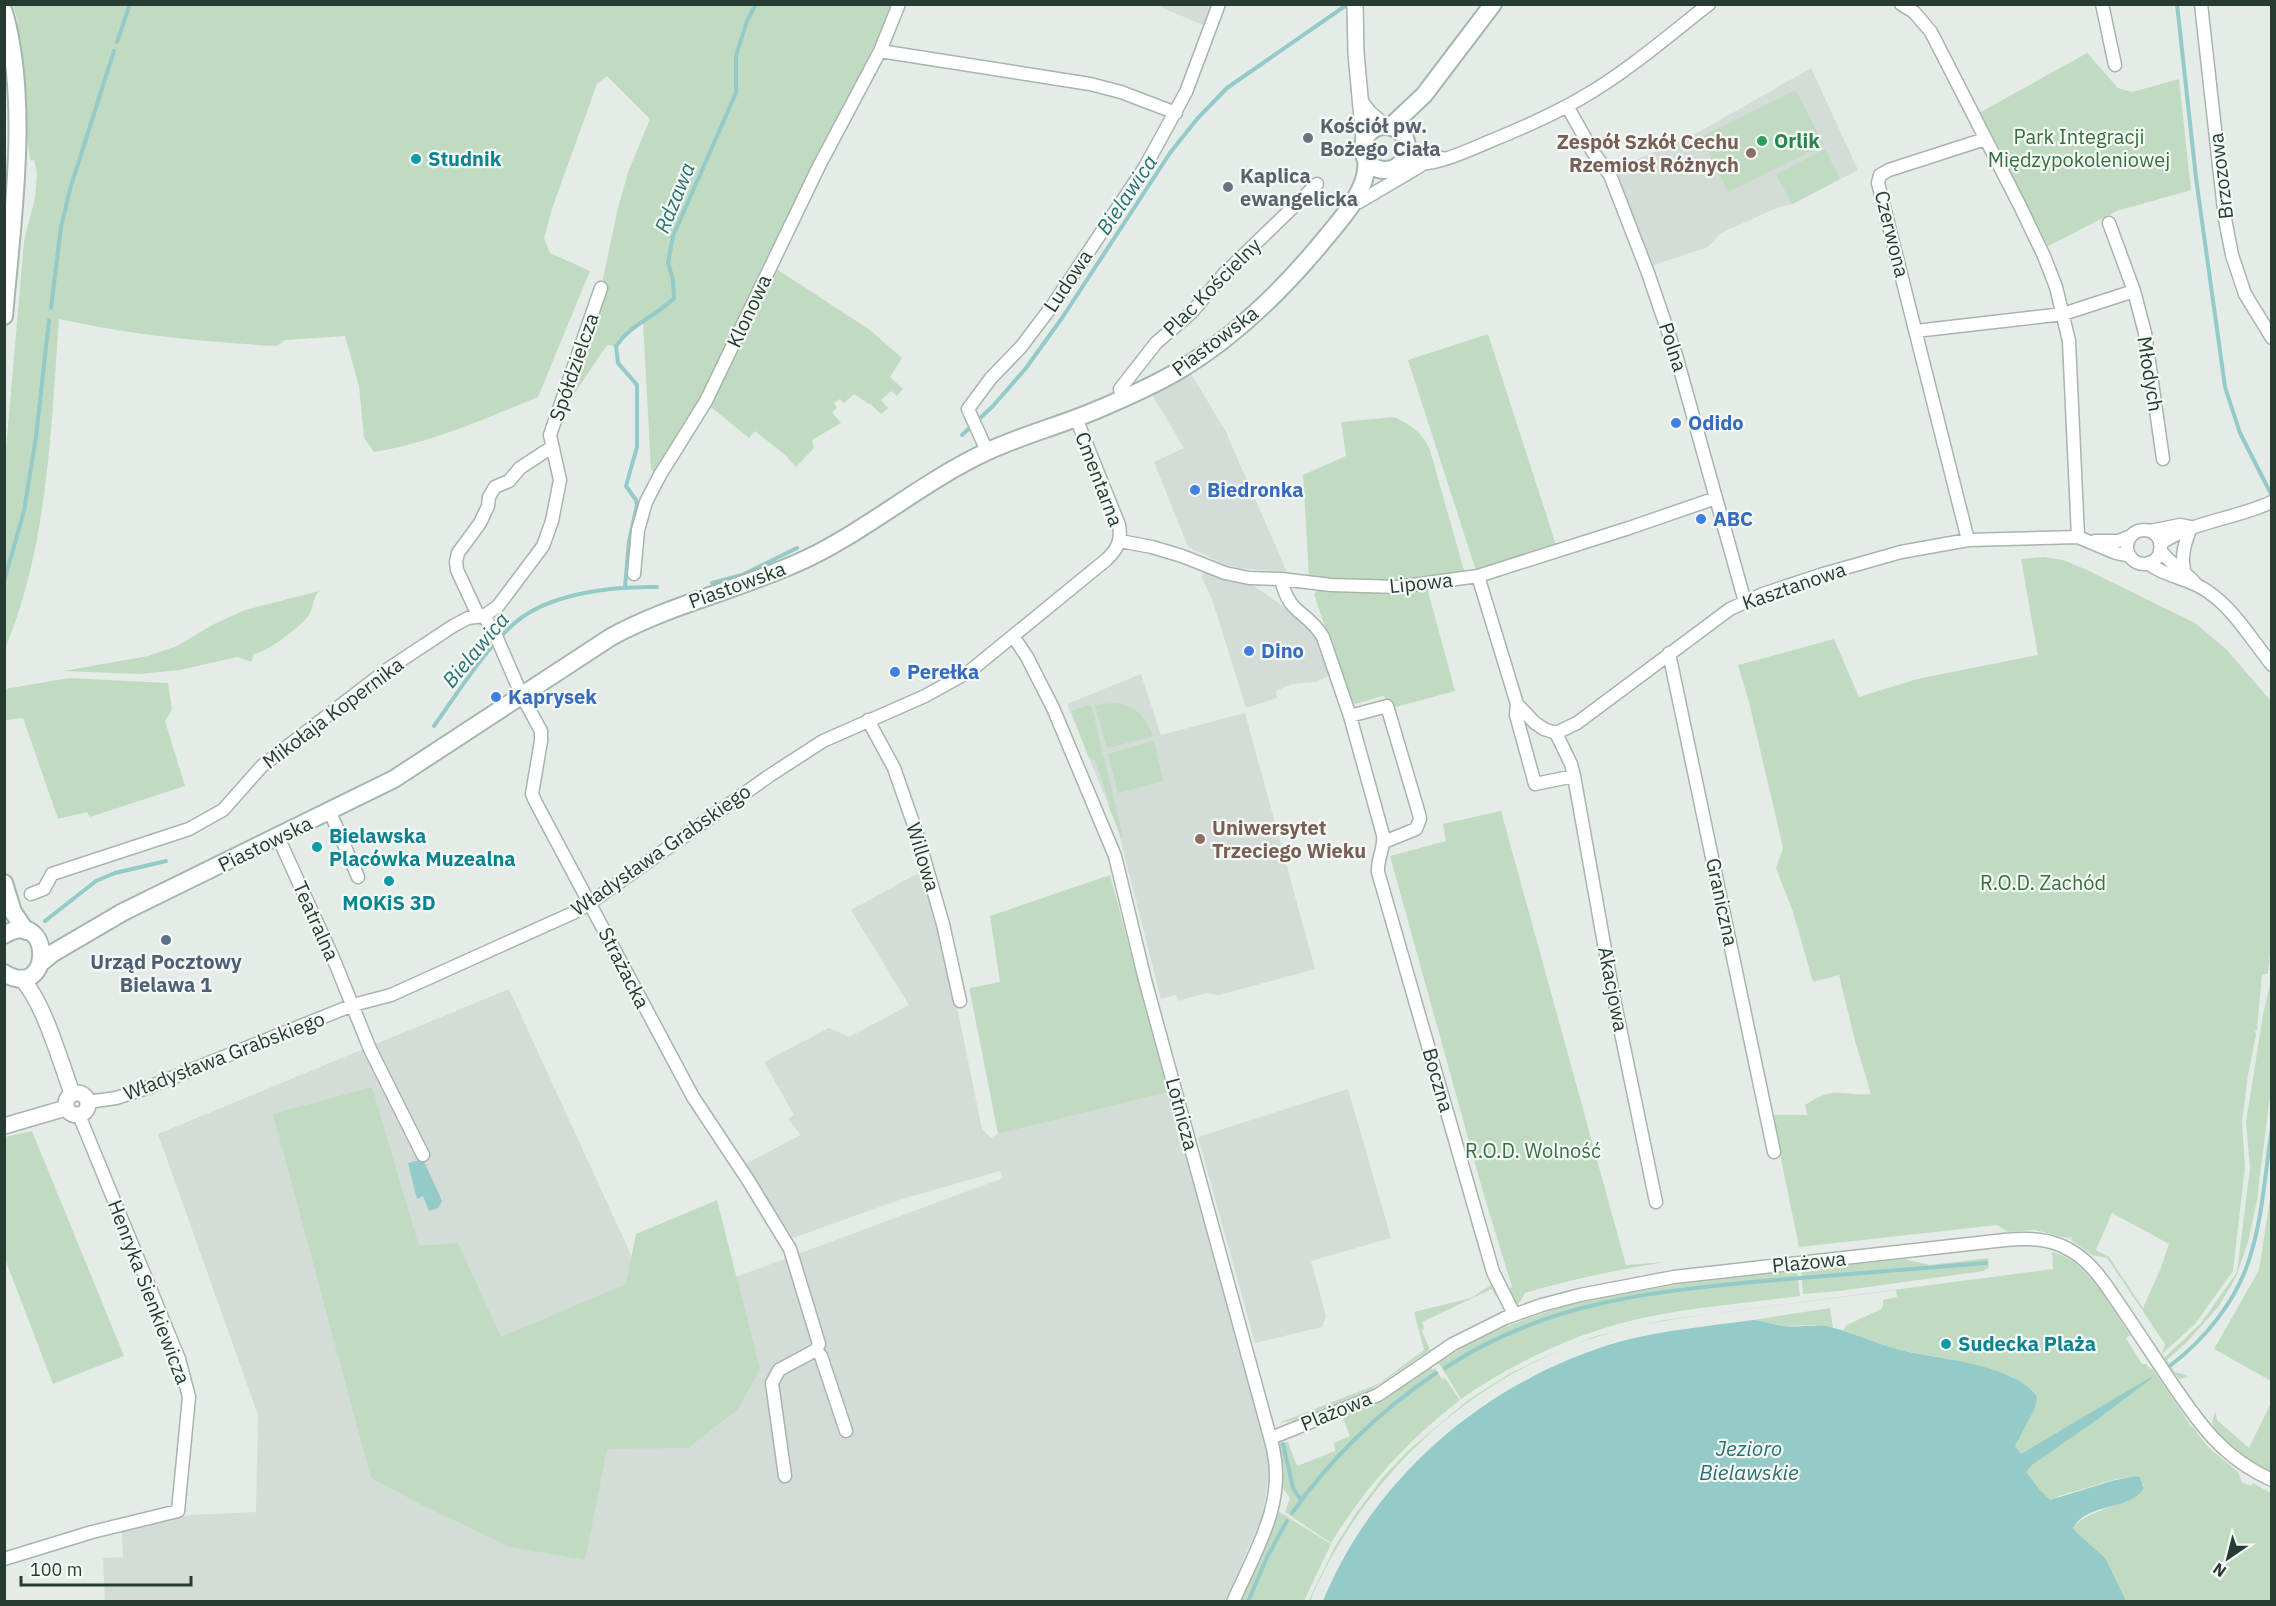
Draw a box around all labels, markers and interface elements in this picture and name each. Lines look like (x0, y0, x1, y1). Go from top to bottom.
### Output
place label: Kościół pw. Bożego Ciała (1320, 112, 1441, 162)
park label: Park Integracji Międzypokoleniowej (1988, 123, 2170, 173)
place label: Orlik (1774, 127, 1820, 154)
place label: Zespół Szkół Cechu Rzemiosł Różnych (1557, 128, 1739, 178)
marker: Kościół pw. Bożego Ciała (1301, 131, 1315, 145)
street label: Brzozowa (2202, 131, 2239, 221)
marker: Orlik (1755, 134, 1769, 148)
place label: Studnik (428, 145, 502, 172)
marker: Zespół Szkół Cechu Rzemiosł Różnych (1744, 146, 1758, 160)
water label: Bielawica (1089, 149, 1163, 240)
marker: Studnik (409, 152, 423, 166)
water label: Rdzawa (647, 158, 701, 237)
place label: Kaplica ewangelicka (1240, 162, 1358, 212)
marker: Kaplica ewangelicka (1221, 180, 1235, 194)
street label: Czerwona (1869, 188, 1916, 280)
street label: Plac Kościelny (1157, 232, 1267, 342)
street label: Ludowa (1037, 244, 1098, 317)
street label: Klonowa (720, 270, 777, 352)
street label: Piastowska (1166, 299, 1264, 382)
street label: Spółdzielcza (542, 309, 605, 424)
street label: Polna (1653, 319, 1694, 375)
street label: Młodych (2131, 334, 2170, 414)
place label: Odido (1688, 409, 1744, 436)
marker: Odido (1669, 416, 1683, 430)
street label: Cmentarna (1069, 428, 1130, 530)
place label: Biedronka (1207, 476, 1304, 503)
marker: Biedronka (1188, 483, 1202, 497)
place label: ABC (1713, 505, 1753, 532)
marker: ABC (1694, 512, 1708, 526)
street label: Piastowska (684, 554, 789, 615)
street label: Kasztanowa (1738, 555, 1850, 616)
street label: Lipowa (1388, 566, 1454, 599)
water label: Bielawica (435, 606, 515, 693)
place label: Dino (1261, 637, 1304, 664)
marker: Dino (1242, 644, 1256, 658)
street label: Mikołaja Kopernika (257, 650, 409, 775)
place label: Perełka (907, 658, 979, 685)
marker: Perełka (888, 665, 902, 679)
place label: Kaprysek (508, 683, 597, 710)
marker: Kaprysek (489, 690, 503, 704)
street label: Władysława Grabskiego (566, 777, 756, 922)
street label: Piastowska (213, 809, 317, 878)
place label: Uniwersytet Trzeciego Wieku (1212, 814, 1366, 864)
street label: Willowa (900, 819, 947, 895)
place label: Bielawska Placówka Muzealna (329, 822, 516, 872)
marker: Uniwersytet Trzeciego Wieku (1193, 832, 1207, 846)
marker: Bielawska Placówka Muzealna (310, 840, 324, 854)
street label: Graniczna (1700, 855, 1745, 949)
park label: R.O.D. Zachód (1980, 869, 2106, 896)
marker: MOKiS 3D (382, 874, 396, 888)
street label: Teatralna (287, 877, 346, 965)
place label: MOKiS 3D (342, 889, 436, 916)
street label: Strażacka (593, 923, 657, 1013)
marker: Urząd Pocztowy Bielawa 1 (159, 933, 173, 947)
street label: Akacjowa (1592, 944, 1635, 1034)
place label: Urząd Pocztowy Bielawa 1 (90, 948, 242, 998)
street label: Władysława Grabskiego (119, 1005, 328, 1106)
street label: Boczna (1416, 1045, 1461, 1115)
street label: Lotnicza (1160, 1074, 1205, 1154)
park label: R.O.D. Wolność (1465, 1137, 1601, 1164)
street label: Henryka Sienkiewicza (102, 1196, 197, 1388)
street label: Plażowa (1771, 1244, 1848, 1279)
place label: Sudecka Plaża (1958, 1330, 2096, 1357)
marker: Sudecka Plaża (1939, 1337, 1953, 1351)
street label: Plażowa (1296, 1384, 1376, 1437)
water label: Jezioro Bielawskie (1699, 1434, 1799, 1486)
north arrow (2198, 1528, 2258, 1588)
scale bar (21, 1549, 190, 1587)
text: 100 m (30, 1558, 82, 1581)
text: N (2209, 1559, 2230, 1582)

